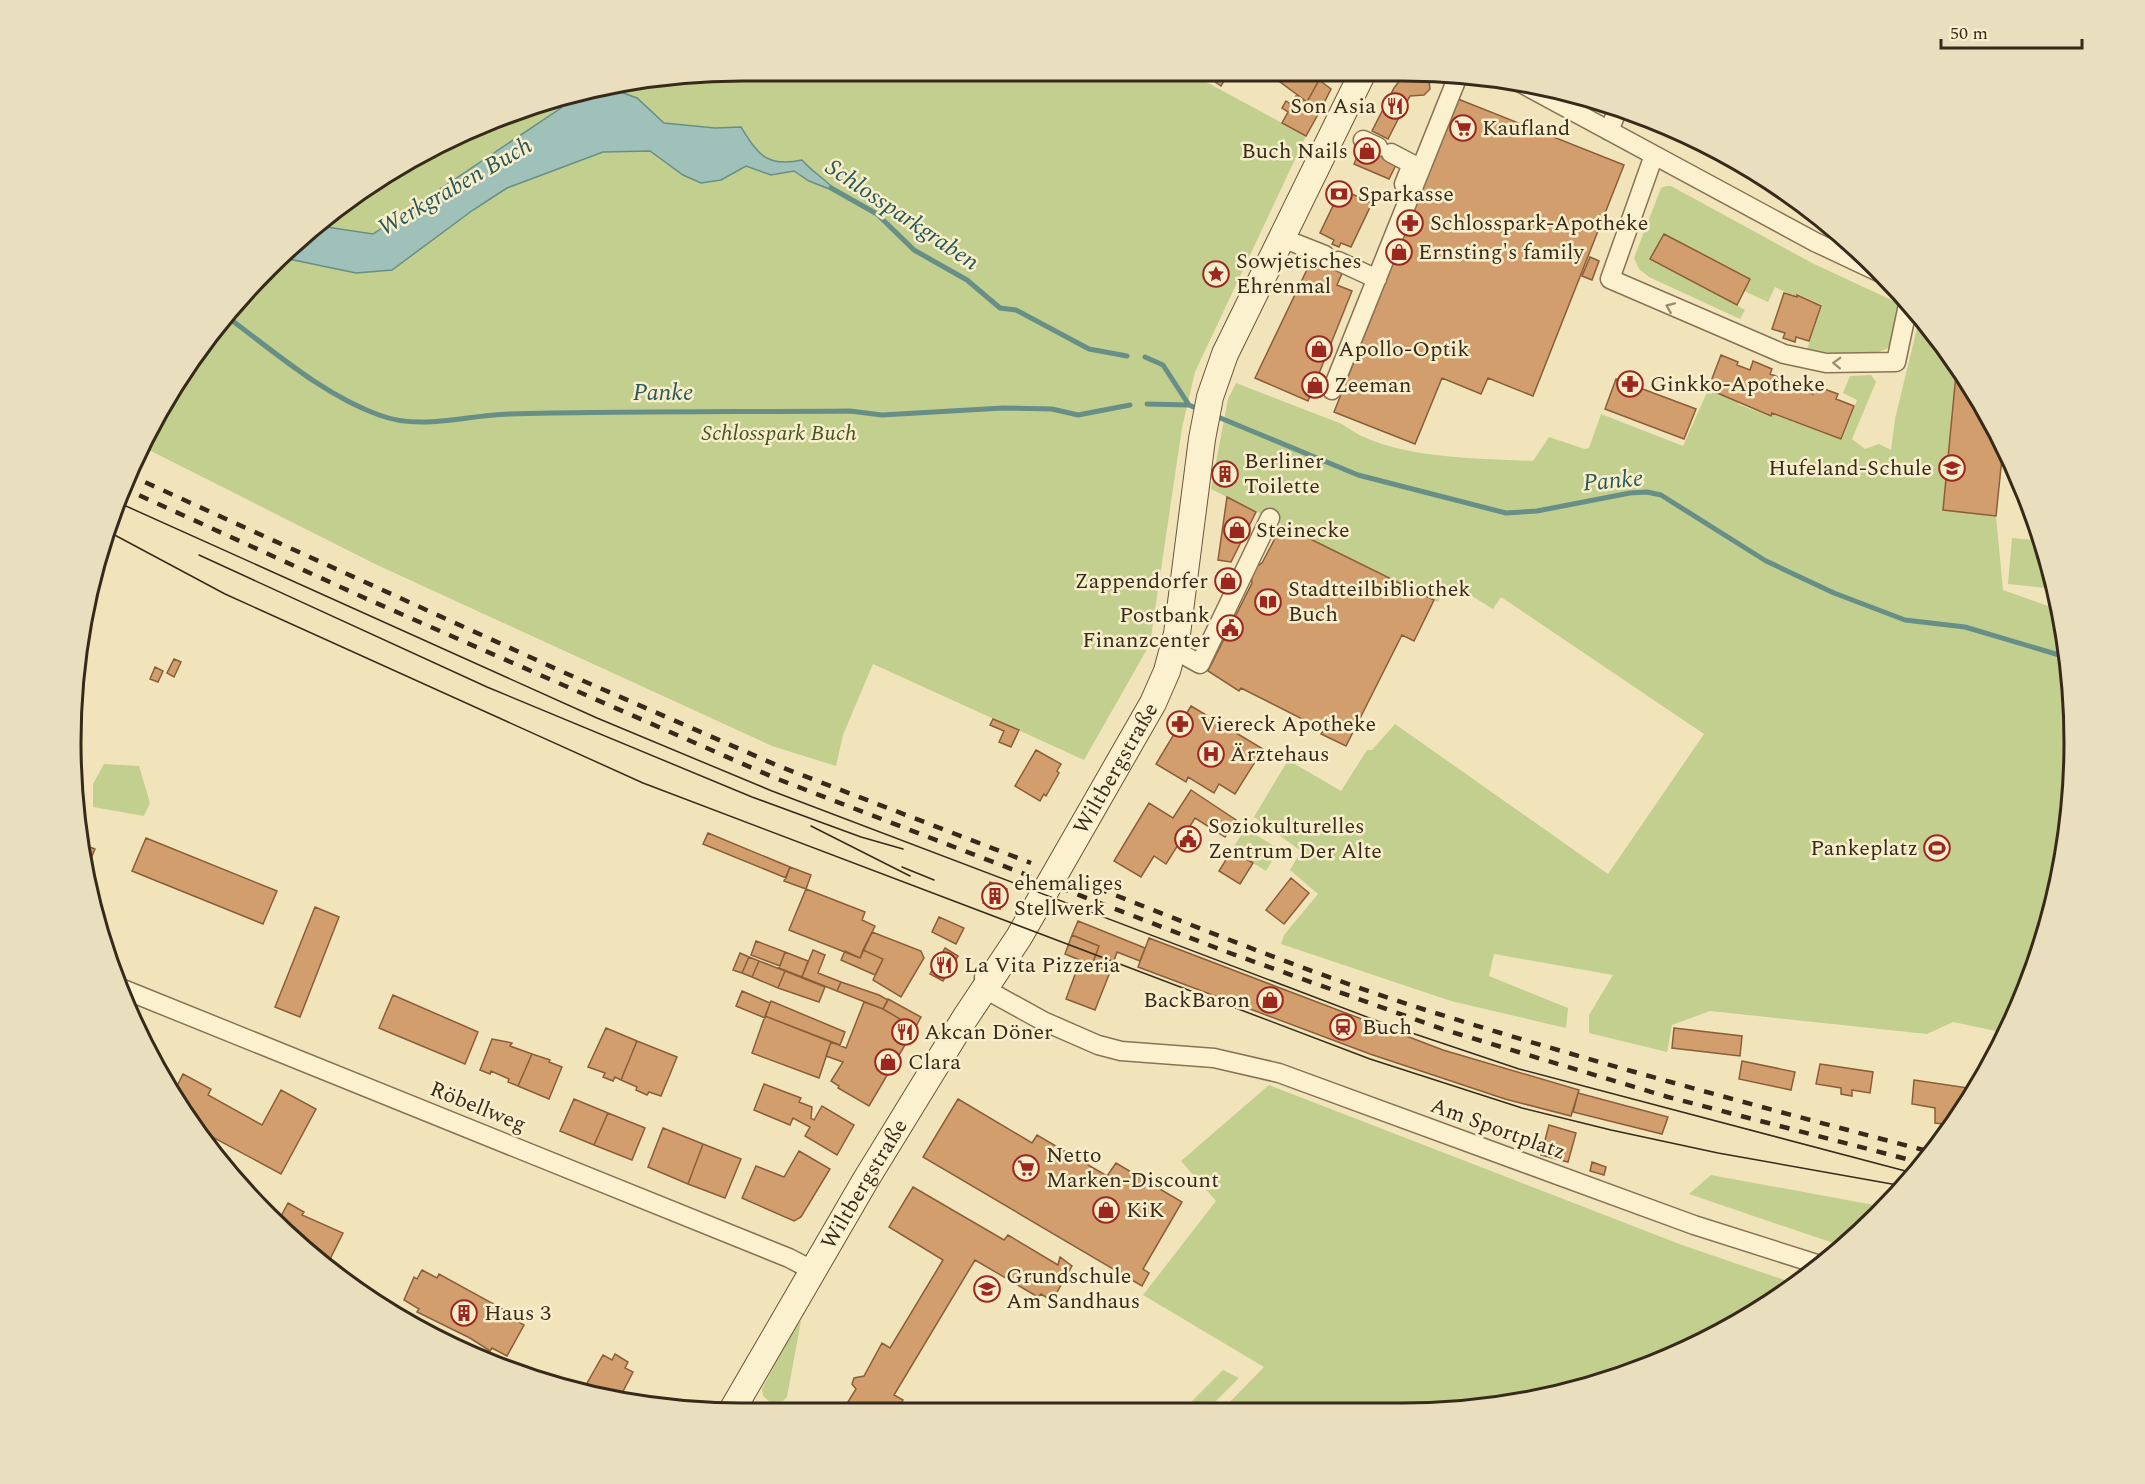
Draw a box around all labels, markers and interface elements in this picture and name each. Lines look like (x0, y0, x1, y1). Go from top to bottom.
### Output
scale bar (1941, 12, 2082, 50)
text: 50 m (1950, 20, 1988, 47)
place label: Son Asia (1290, 90, 1376, 123)
restaurant icon: Son Asia (1380, 91, 1410, 121)
place label: Kaufland (1482, 112, 1570, 145)
supermarket icon: Kaufland (1448, 113, 1478, 143)
water label: Werkgraben Buch (371, 128, 539, 246)
place label: Buch Nails (1241, 135, 1348, 168)
shop icon: Buch Nails (1352, 136, 1382, 166)
water label: Schlossparkgraben (818, 150, 986, 280)
place label: Sparkasse (1358, 178, 1454, 211)
bank icon: Sparkasse (1324, 179, 1354, 209)
place label: Schlosspark-Apotheke (1430, 207, 1648, 240)
pharmacy icon: Schlosspark-Apotheke (1395, 208, 1425, 238)
place label: Ernsting's family (1418, 236, 1585, 269)
shop icon: Ernsting's family (1384, 237, 1414, 267)
place label: Sowjetisches Ehrenmal (1236, 245, 1362, 303)
place icon: Sowjetisches Ehrenmal (1201, 259, 1231, 289)
one-way arrow (1665, 302, 1676, 314)
place label: Apollo-Optik (1338, 333, 1469, 366)
shop icon: Apollo-Optik (1304, 334, 1334, 364)
one-way arrow (1833, 357, 1842, 370)
place label: Ginkko-Apotheke (1650, 368, 1825, 401)
place label: Zeeman (1334, 369, 1411, 402)
pharmacy icon: Ginkko-Apotheke (1615, 369, 1645, 399)
shop icon: Zeeman (1300, 370, 1330, 400)
water label: Panke (633, 375, 693, 411)
park label: Schlosspark Buch (701, 417, 857, 450)
place label: Berliner Toilette (1244, 445, 1324, 503)
place label: Hufeland-Schule (1768, 452, 1932, 485)
school or university icon: Hufeland-Schule (1937, 453, 1967, 483)
building icon: Berliner Toilette (1210, 459, 1240, 489)
water label: Panke (1581, 460, 1645, 502)
place label: Steinecke (1256, 514, 1350, 547)
shop icon: Steinecke (1222, 515, 1252, 545)
place label: Zappendorfer (1074, 565, 1208, 598)
shop icon: Zappendorfer (1213, 566, 1243, 596)
place label: Stadtteilbibliothek Buch (1288, 573, 1471, 631)
library icon: Stadtteilbibliothek Buch (1253, 587, 1283, 617)
place label: Postbank Finanzcenter (1082, 599, 1210, 657)
public building icon: Postbank Finanzcenter (1215, 613, 1245, 643)
street label: Wiltbergstraße (1065, 696, 1166, 840)
place label: Viereck Apotheke (1200, 708, 1376, 741)
pharmacy icon: Viereck Apotheke (1165, 709, 1195, 739)
place label: Ärztehaus (1230, 738, 1330, 771)
hospital icon: Ärztehaus (1196, 739, 1226, 769)
place label: Soziokulturelles Zentrum Der Alte (1208, 810, 1382, 868)
public building icon: Soziokulturelles Zentrum Der Alte (1173, 824, 1203, 854)
place label: Pankeplatz (1810, 832, 1918, 865)
sports icon: Pankeplatz (1922, 833, 1952, 863)
place label: ehemaliges Stellwerk (1014, 867, 1123, 925)
building icon: ehemaliges Stellwerk (980, 881, 1010, 911)
place label: La Vita Pizzeria (964, 949, 1121, 982)
restaurant icon: La Vita Pizzeria (929, 950, 959, 980)
place label: BackBaron (1143, 984, 1250, 1017)
shop icon: BackBaron (1255, 985, 1285, 1015)
place label: Buch (1362, 1011, 1412, 1044)
station icon: Buch (1328, 1012, 1358, 1042)
place label: Akcan Döner (924, 1016, 1053, 1049)
restaurant icon: Akcan Döner (890, 1017, 920, 1047)
place label: Clara (908, 1046, 961, 1079)
shop icon: Clara (873, 1047, 903, 1077)
street label: Röbellweg (425, 1073, 531, 1141)
street label: Am Sportplatz (1426, 1089, 1570, 1169)
street label: Wiltbergstraße (812, 1112, 916, 1256)
place label: Netto Marken-Discount (1046, 1139, 1219, 1197)
supermarket icon: Netto Marken-Discount (1011, 1153, 1041, 1183)
place label: KiK (1126, 1194, 1164, 1227)
shop icon: KiK (1091, 1195, 1121, 1225)
place label: Grundschule Am Sandhaus (1006, 1260, 1140, 1318)
school or university icon: Grundschule Am Sandhaus (972, 1274, 1002, 1304)
place label: Haus 3 (484, 1297, 551, 1330)
building icon: Haus 3 (449, 1298, 479, 1328)

